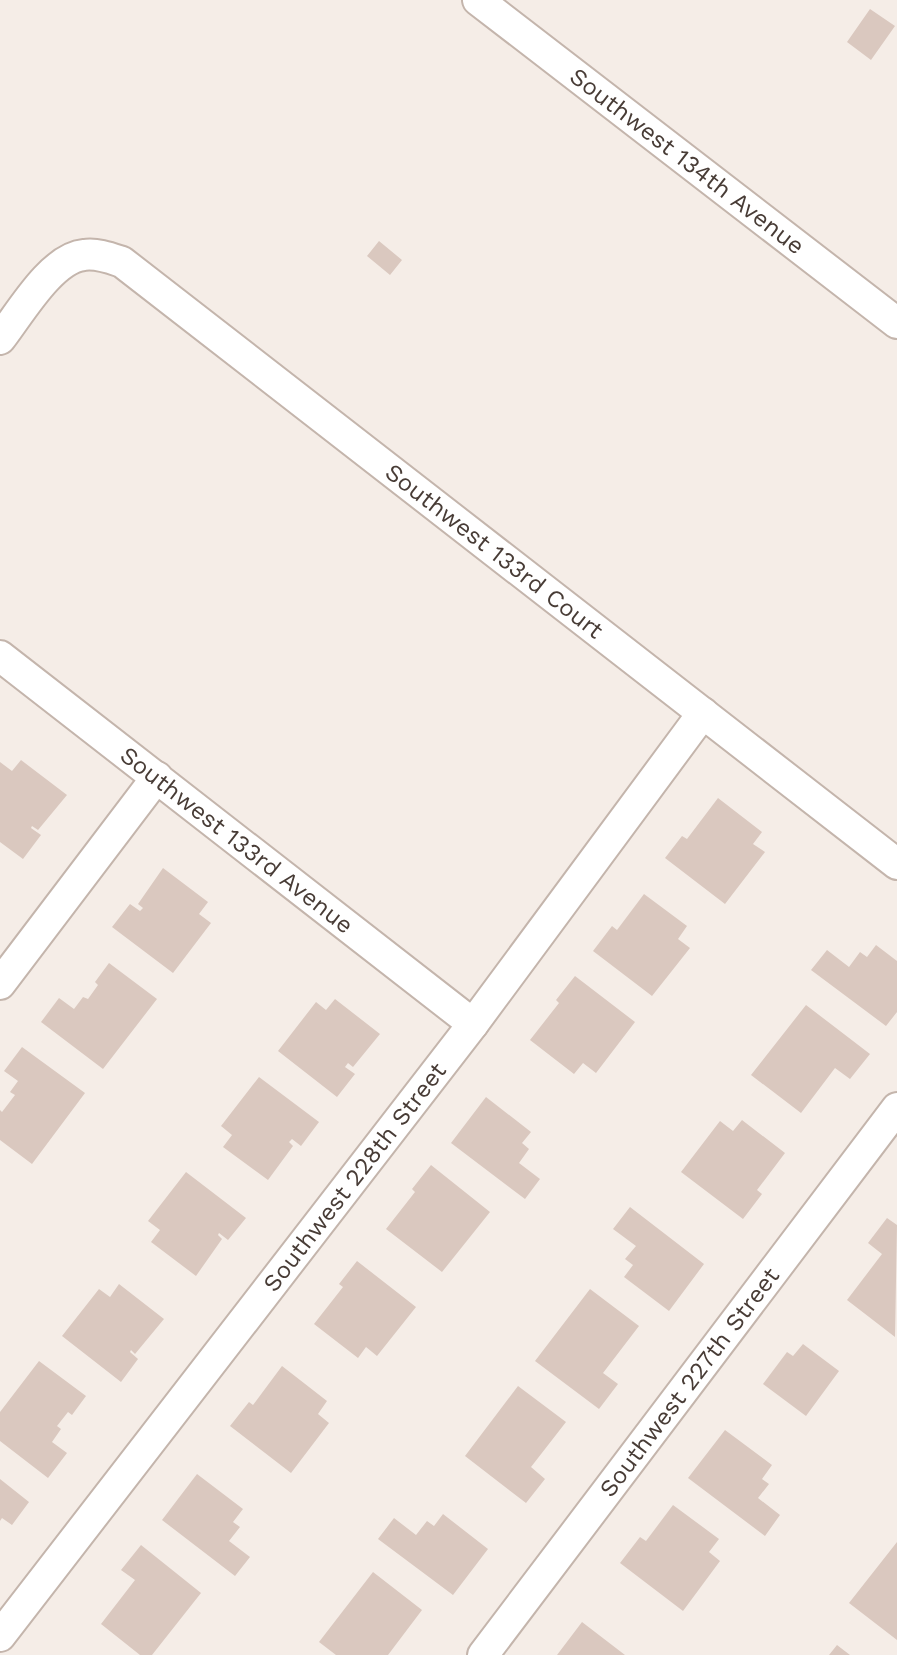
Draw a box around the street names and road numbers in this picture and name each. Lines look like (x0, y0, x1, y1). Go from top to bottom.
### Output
street label: Southwest 134th Avenue (564, 62, 810, 260)
street label: Southwest 133rd Court (380, 458, 609, 644)
street label: Southwest 133rd Avenue (115, 741, 359, 939)
street label: Southwest 228th Street (257, 1057, 452, 1297)
street label: Southwest 227th Street (594, 1262, 785, 1502)

